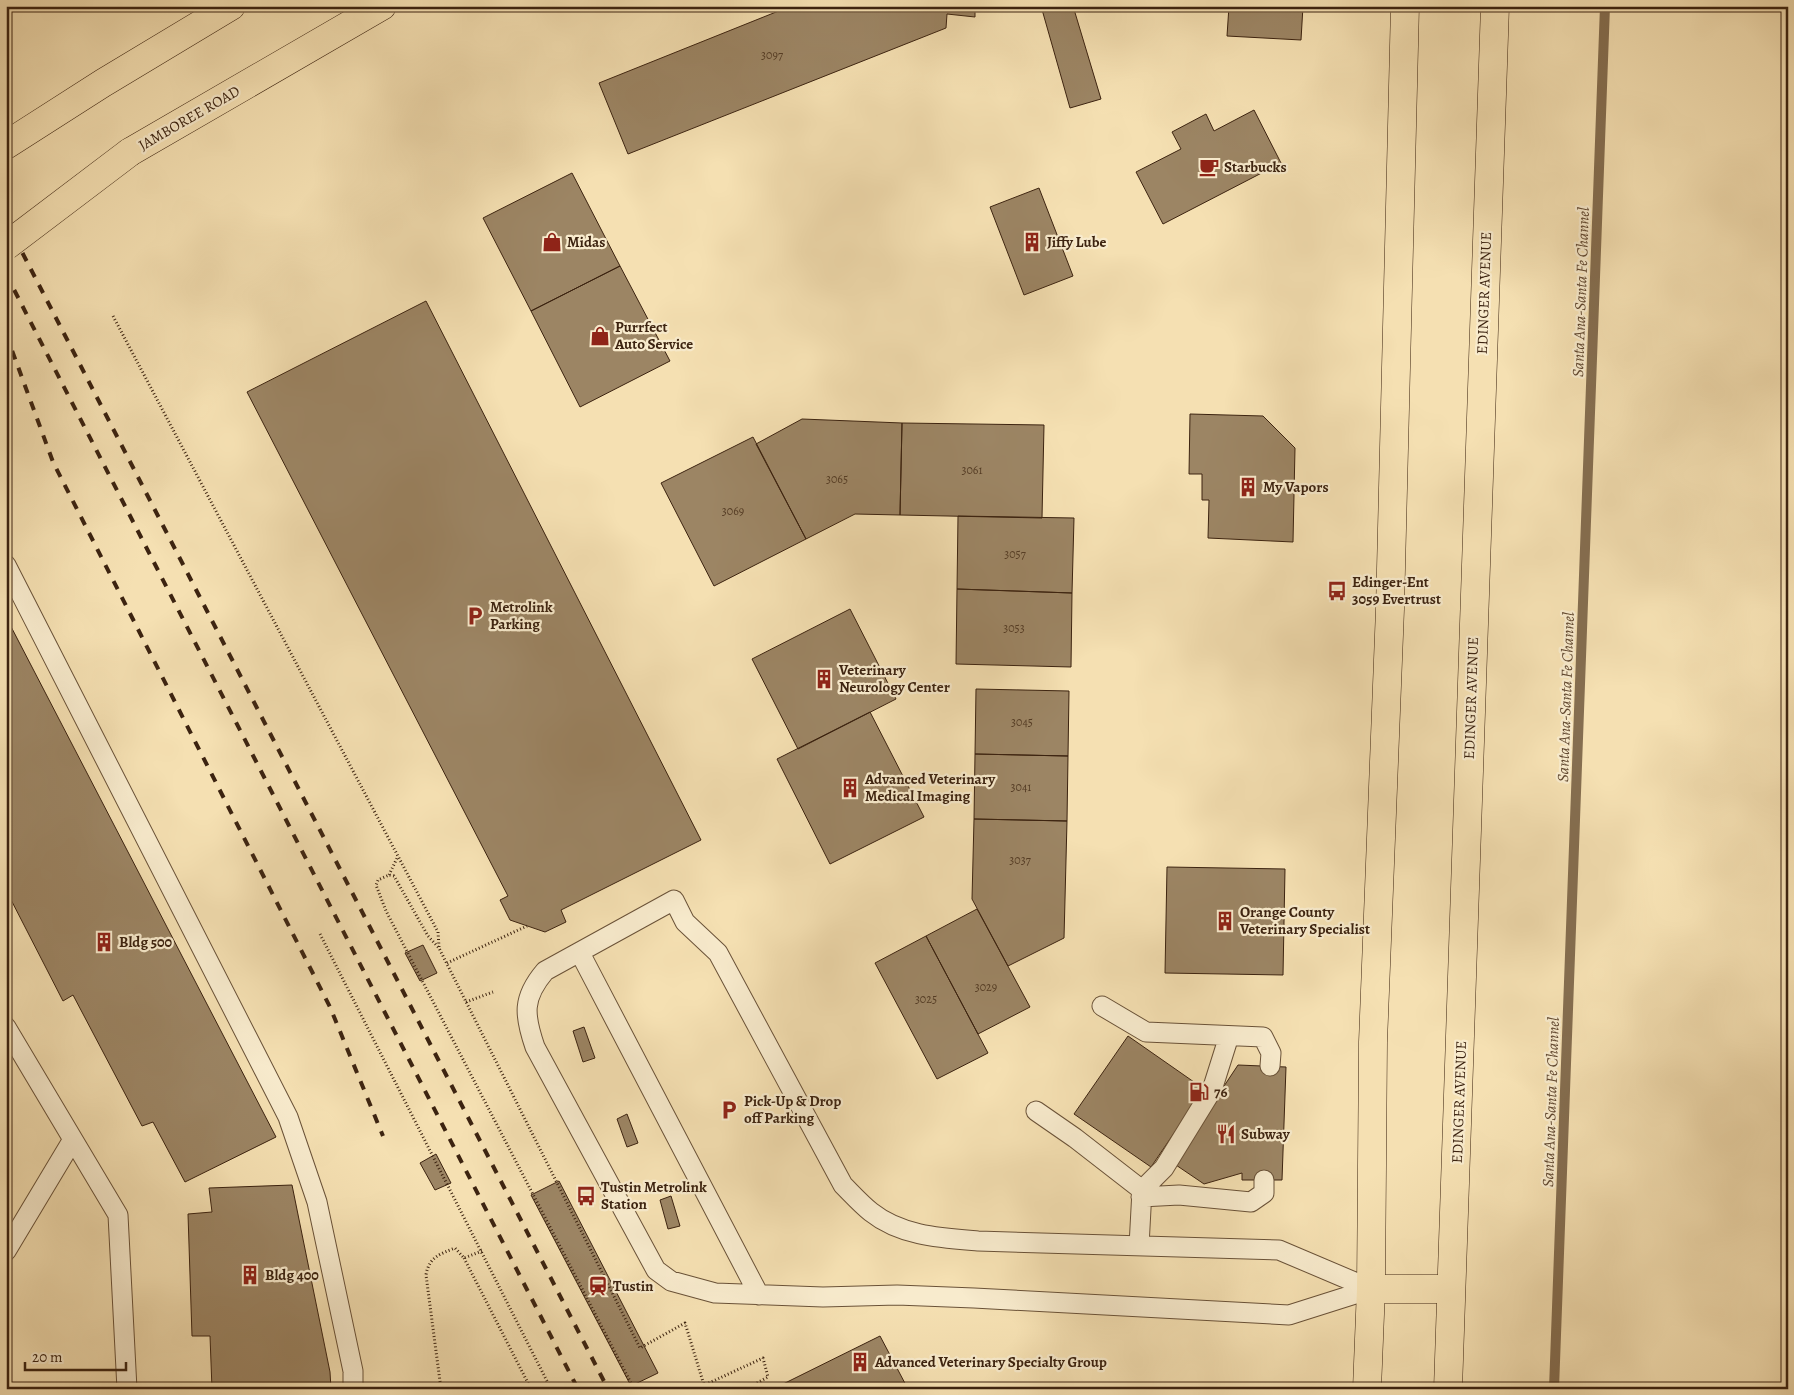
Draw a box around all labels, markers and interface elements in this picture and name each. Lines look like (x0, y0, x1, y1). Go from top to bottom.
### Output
house number: 3097 (761, 47, 784, 63)
street label: JAMBOREE ROAD (135, 81, 243, 155)
cafe icon: Starbucks (1198, 156, 1220, 178)
place label: Starbucks (1224, 157, 1287, 177)
water label: Santa Ana-Santa Fe Channel (1567, 207, 1595, 377)
shop icon: Midas (541, 231, 563, 253)
building icon: Jiffy Lube (1021, 231, 1043, 253)
street label: EDINGER AVENUE (1472, 231, 1496, 355)
place label: Midas (567, 232, 605, 252)
place label: Jiffy Lube (1047, 232, 1106, 252)
place label: Purrfect Auto Service (614, 317, 693, 354)
shop icon: Purrfect Auto Service (589, 325, 611, 347)
house number: 3061 (961, 462, 983, 478)
house number: 3065 (826, 471, 848, 487)
building icon: My Vapors (1237, 476, 1259, 498)
place label: My Vapors (1263, 477, 1329, 497)
house number: 3069 (722, 503, 744, 519)
house number: 3057 (1004, 546, 1027, 562)
place label: Edinger-Ent 3059 Evertrust (1352, 572, 1441, 609)
bus stop icon: Edinger-Ent 3059 Evertrust (1326, 580, 1348, 602)
place label: Metrolink Parking (490, 597, 553, 634)
parking icon: Metrolink Parking (464, 605, 486, 627)
water label: Santa Ana-Santa Fe Channel (1552, 612, 1580, 782)
house number: 3053 (1003, 620, 1025, 636)
street label: EDINGER AVENUE (1459, 636, 1483, 760)
place label: Veterinary Neurology Center (838, 660, 950, 697)
building icon: Veterinary Neurology Center (813, 668, 835, 690)
house number: 3045 (1011, 714, 1033, 730)
place label: Advanced Veterinary Medical Imaging (864, 769, 996, 806)
building icon: Advanced Veterinary Medical Imaging (839, 777, 861, 799)
house number: 3041 (1011, 779, 1031, 795)
house number: 3037 (1009, 852, 1032, 868)
place label: Orange County Veterinary Specialist (1239, 902, 1370, 939)
building icon: Orange County Veterinary Specialist (1214, 910, 1236, 932)
building icon: Bldg 500 (93, 931, 115, 953)
place label: Bldg 500 (119, 932, 173, 952)
house number: 3029 (975, 979, 997, 995)
house number: 3025 (915, 991, 937, 1007)
water label: Santa Ana-Santa Fe Channel (1537, 1017, 1565, 1187)
street label: EDINGER AVENUE (1447, 1040, 1471, 1164)
fuel station icon: 76 (1188, 1081, 1210, 1103)
place label: 76 (1214, 1082, 1227, 1102)
place label: Pick-Up & Drop off Parking (744, 1091, 841, 1128)
parking icon: Pick-Up & Drop off Parking (718, 1099, 740, 1121)
restaurant icon: Subway (1215, 1123, 1237, 1145)
place label: Subway (1241, 1124, 1291, 1144)
place label: Tustin Metrolink Station (601, 1177, 707, 1214)
bus stop icon: Tustin Metrolink Station (575, 1185, 597, 1207)
building icon: Bldg 400 (239, 1264, 261, 1286)
place label: Bldg 400 (265, 1265, 319, 1285)
station icon: Tustin (587, 1275, 609, 1297)
place label: Tustin (613, 1276, 654, 1296)
scale bar (25, 1340, 126, 1372)
text: 20 m (32, 1347, 63, 1367)
building icon: Advanced Veterinary Specialty Group (849, 1351, 871, 1373)
place label: Advanced Veterinary Specialty Group (874, 1352, 1107, 1372)

